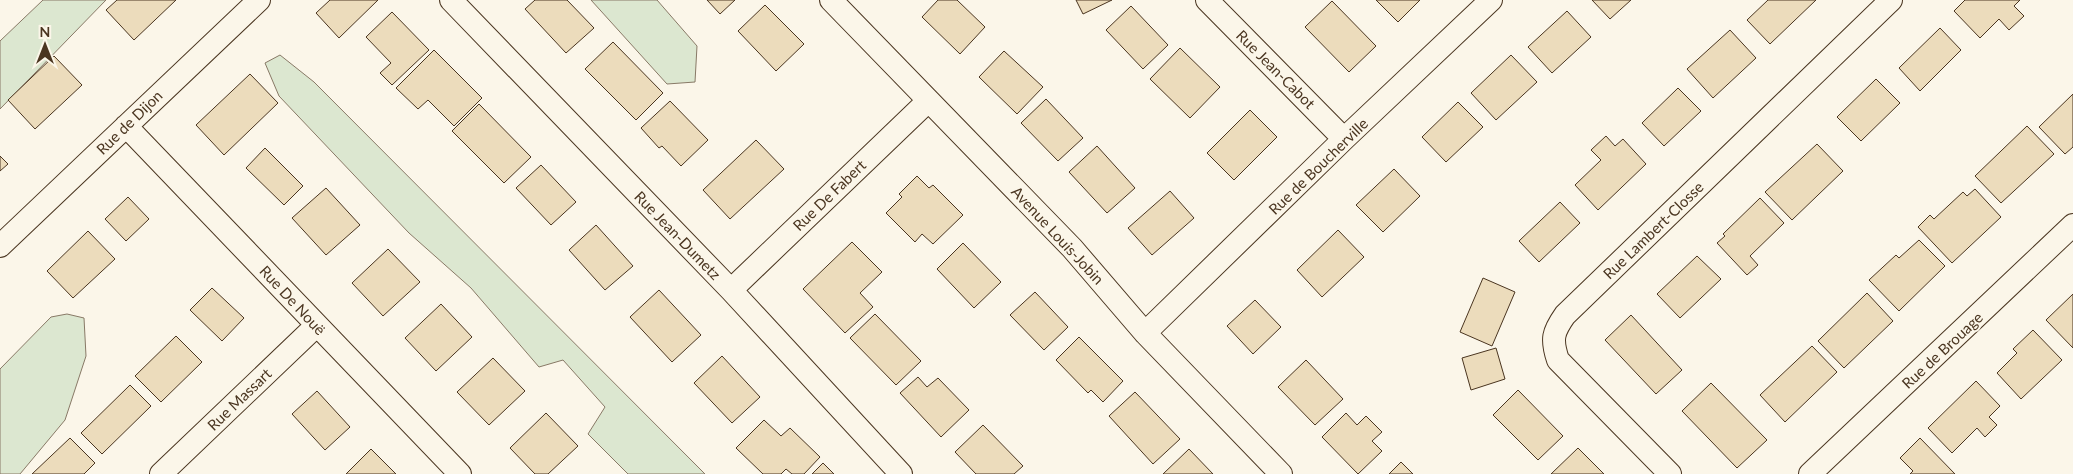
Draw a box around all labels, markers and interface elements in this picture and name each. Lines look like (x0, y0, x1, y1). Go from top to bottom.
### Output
north arrow (20, 20, 70, 70)
text: N (40, 23, 50, 40)
street label: Rue Jean-Cabot (1233, 26, 1319, 112)
street label: Rue de Dijon (92, 86, 166, 158)
street label: Rue de Boucherville (1265, 114, 1371, 218)
street label: Rue De Fabert (789, 155, 870, 234)
street label: Rue Lambert-Closse (1599, 177, 1707, 282)
street label: Avenue Louis-Jobin (1008, 182, 1108, 288)
street label: Rue Jean-Dumetz (631, 187, 725, 283)
street label: Rue De Nouë (256, 262, 330, 338)
street label: Rue de Brouage (1898, 308, 1986, 392)
street label: Rue Massart (203, 364, 275, 434)

